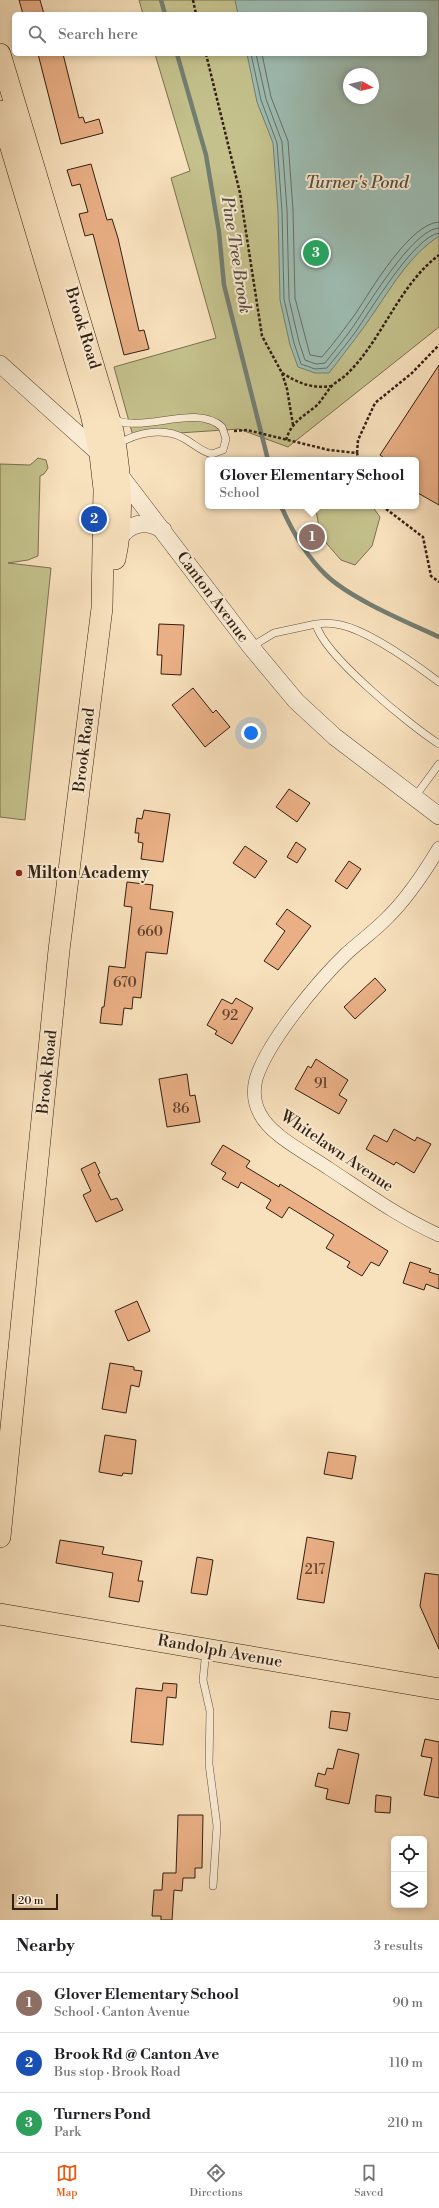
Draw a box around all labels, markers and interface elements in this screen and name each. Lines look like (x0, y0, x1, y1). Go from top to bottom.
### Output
search box (12, 12, 427, 56)
icon: search (26, 23, 48, 45)
text: Search here (58, 25, 138, 44)
north arrow (343, 68, 379, 104)
water label: Turner's Pond (305, 172, 410, 194)
water label: Pine Tree Brook (216, 194, 256, 315)
pin: 3 (303, 238, 329, 268)
street label: Brook Road (61, 284, 105, 371)
popup (205, 457, 419, 509)
text: Glover Elementary School (220, 466, 404, 485)
text: School (220, 485, 260, 501)
pin: 2 (81, 504, 107, 534)
pin: 1 (299, 522, 325, 552)
street label: Canton Avenue (172, 548, 254, 646)
street label: Brook Road (69, 707, 99, 794)
your location (241, 723, 261, 743)
place label: Milton Academy (27, 863, 150, 883)
marker: Milton Academy (14, 868, 24, 878)
house number: 660 (137, 923, 163, 941)
house number: 670 (113, 974, 137, 992)
house number: 92 (222, 1007, 238, 1025)
street label: Brook Road (33, 1029, 61, 1116)
house number: 91 (314, 1075, 328, 1093)
house number: 86 (172, 1100, 190, 1118)
street label: Whitelawn Avenue (276, 1105, 397, 1196)
house number: 217 (305, 1561, 325, 1579)
street label: Randolph Avenue (156, 1630, 284, 1672)
map controls (391, 1836, 427, 1908)
button: locate (391, 1836, 427, 1872)
button: layers (391, 1872, 427, 1908)
scale bar (12, 1892, 58, 1911)
text: 20 m (18, 1894, 43, 1908)
text: Nearby (16, 1935, 75, 1957)
text: 3 results (374, 1938, 423, 1954)
text: Glover Elementary School (54, 1985, 239, 2004)
text: 1 (26, 1995, 32, 2011)
text: 90 m (392, 1995, 423, 2011)
text: School · Canton Avenue (54, 2004, 190, 2020)
text: Brook Rd @ Canton Ave (54, 2045, 219, 2064)
text: 2 (25, 2055, 33, 2071)
text: 110 m (389, 2055, 423, 2071)
text: Bus stop · Brook Road (54, 2064, 180, 2080)
text: Turners Pond (54, 2105, 151, 2124)
text: 3 (25, 2115, 33, 2131)
text: 210 m (388, 2115, 423, 2131)
text: Park (54, 2124, 81, 2140)
tab: Map (56, 2162, 78, 2200)
tab: Directions (190, 2162, 243, 2200)
tab: Saved (354, 2162, 383, 2200)

